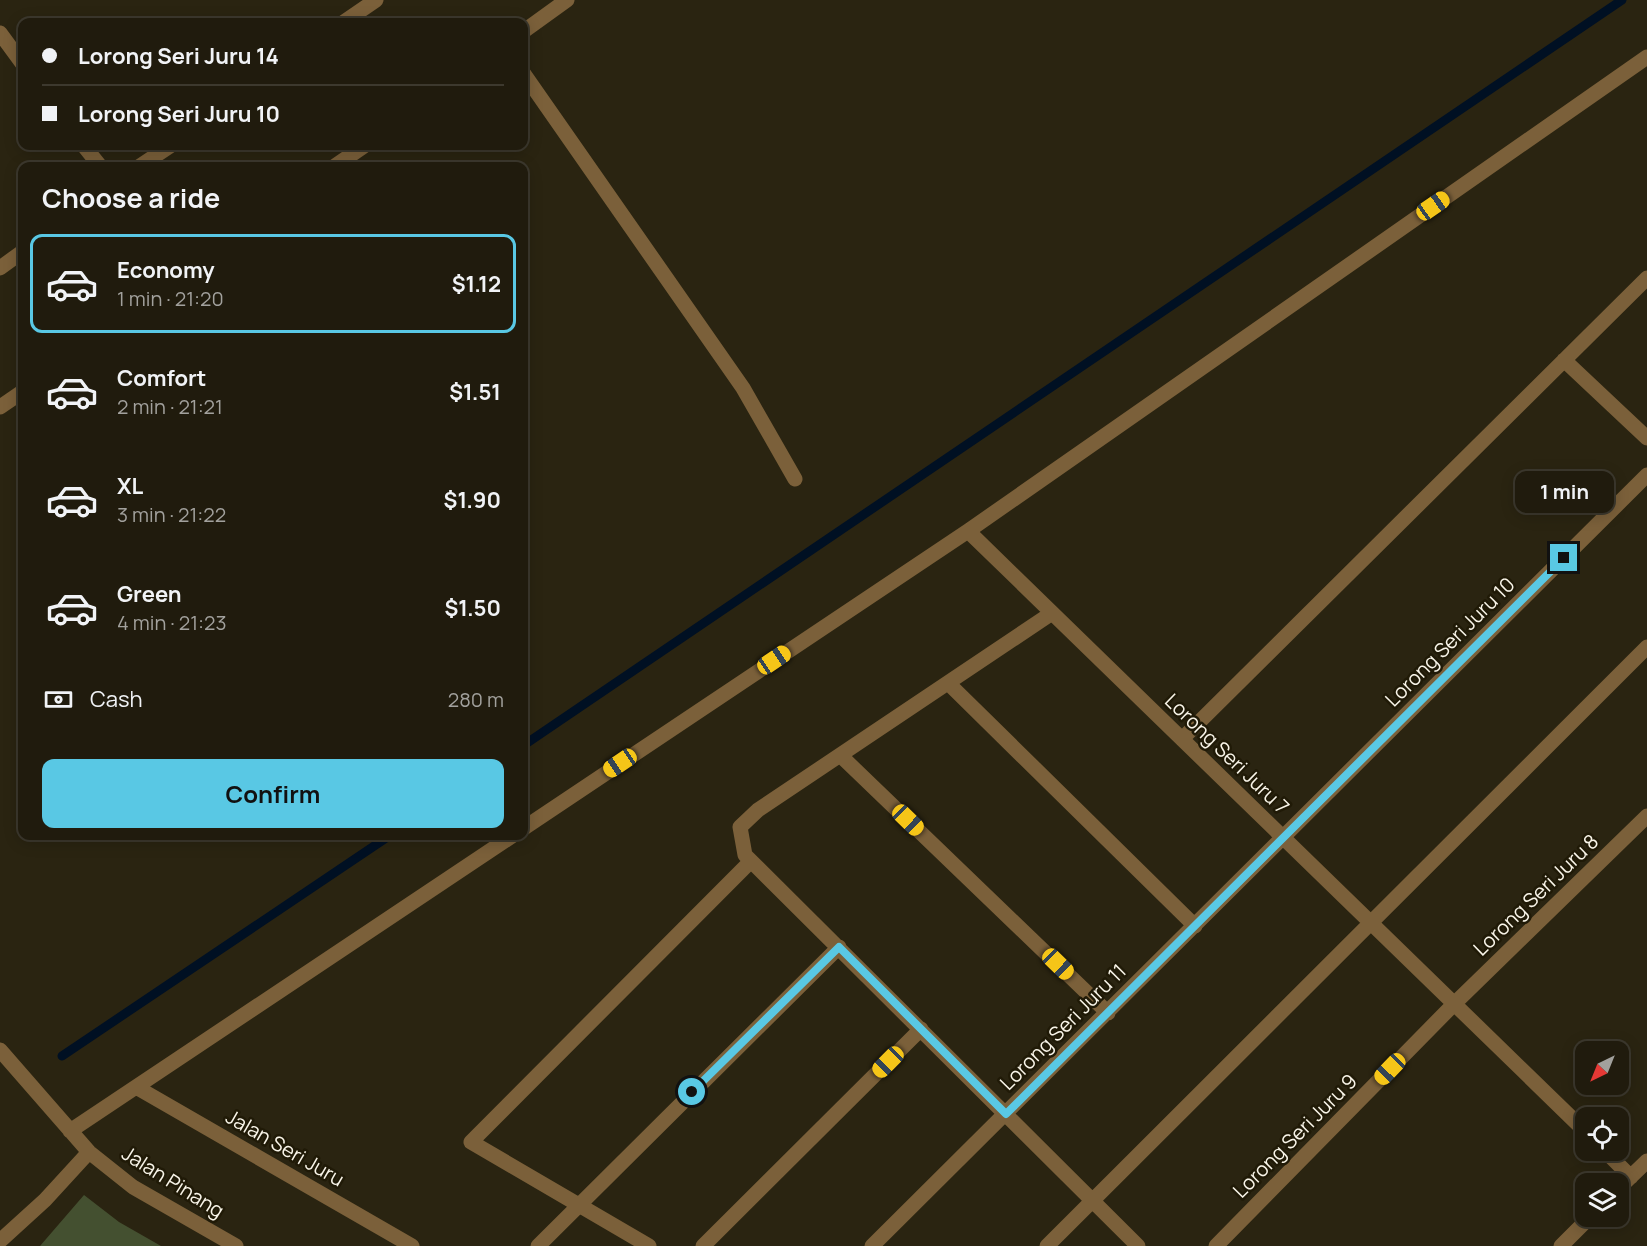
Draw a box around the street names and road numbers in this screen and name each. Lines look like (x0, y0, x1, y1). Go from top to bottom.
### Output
street label: Lorong Seri Juru 10 (1379, 571, 1520, 712)
street label: Lorong Seri Juru 7 (1159, 687, 1295, 820)
street label: Lorong Seri Juru 8 (1467, 828, 1604, 961)
street label: Lorong Seri Juru 11 (994, 958, 1132, 1096)
street label: Lorong Seri Juru 9 (1227, 1068, 1363, 1204)
street label: Jalan Seri Juru (221, 1103, 349, 1192)
street label: Jalan Pinang (117, 1140, 229, 1224)

